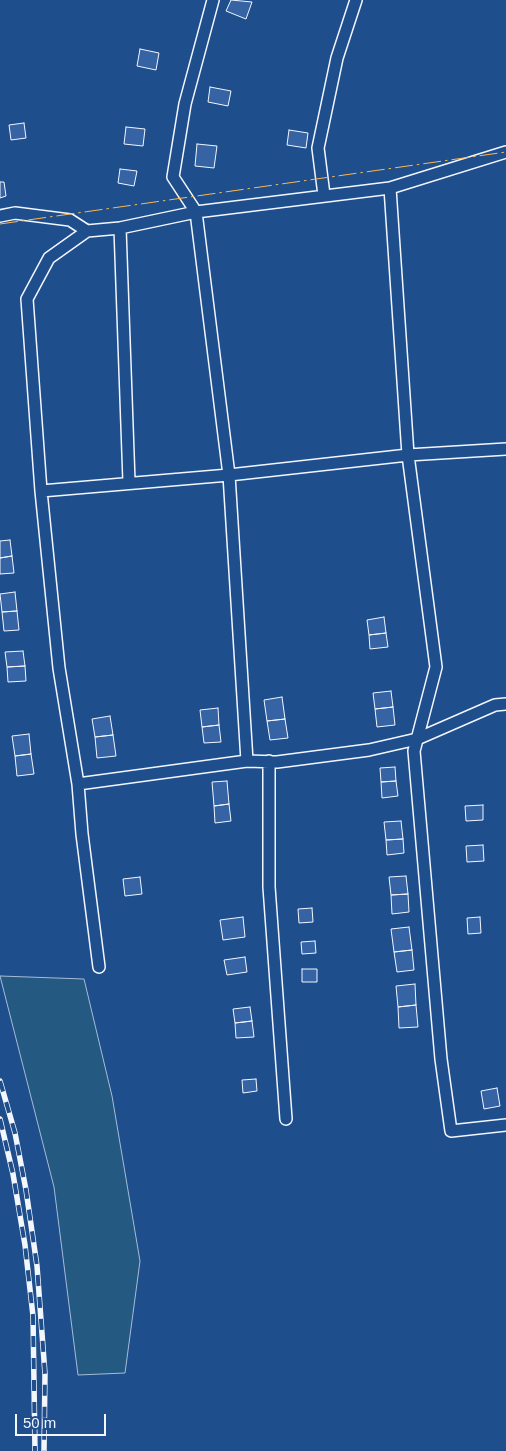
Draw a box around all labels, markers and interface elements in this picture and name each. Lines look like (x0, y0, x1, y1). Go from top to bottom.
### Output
scale bar (18, 1404, 109, 1436)
text: 50 m (23, 1414, 56, 1431)

